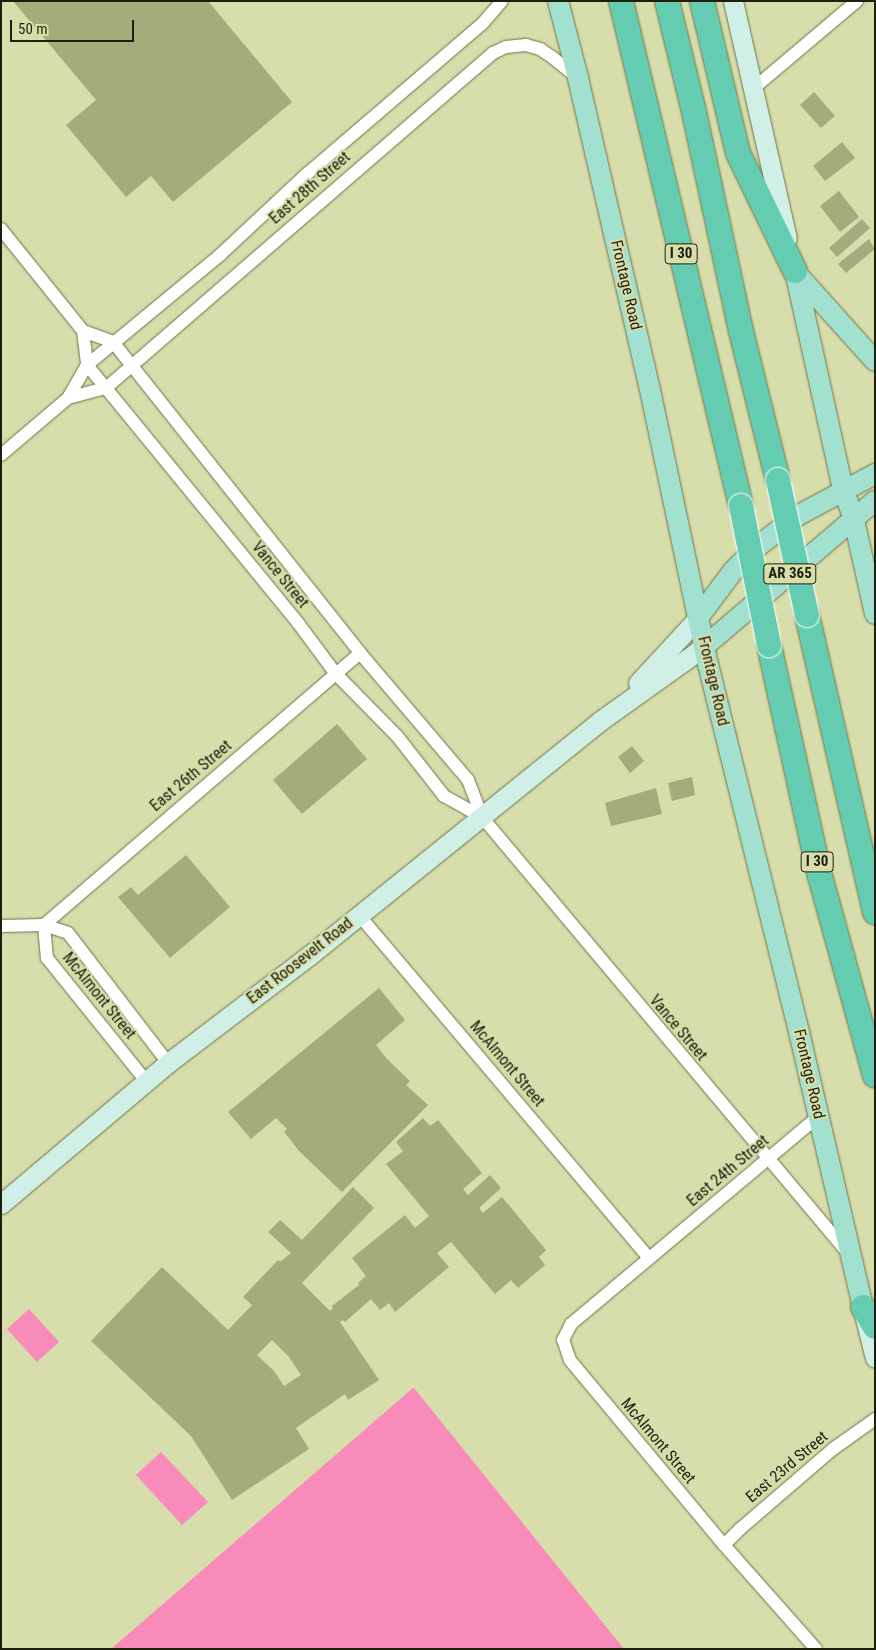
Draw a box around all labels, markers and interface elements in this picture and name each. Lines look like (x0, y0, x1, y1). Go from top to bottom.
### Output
scale bar (12, 10, 136, 42)
text: 50 m (18, 20, 48, 38)
street label: East 28th Street (266, 148, 354, 228)
street label: Frontage Road (606, 238, 646, 332)
road number: I 30 (664, 242, 698, 266)
street label: Vance Street (247, 538, 313, 612)
road number: AR 365 (762, 562, 818, 586)
street label: Frontage Road (693, 634, 733, 728)
street label: East 26th Street (146, 736, 236, 816)
road number: I 30 (800, 850, 834, 874)
street label: East Roosevelt Road (243, 914, 357, 1008)
street label: McAlmont Street (58, 949, 140, 1043)
street label: Vance Street (645, 991, 711, 1065)
street label: McAlmont Street (466, 1017, 548, 1111)
street label: Frontage Road (789, 1027, 829, 1121)
street label: East 24th Street (683, 1131, 773, 1211)
street label: McAlmont Street (617, 1394, 699, 1488)
street label: East 23rd Street (742, 1427, 832, 1507)

